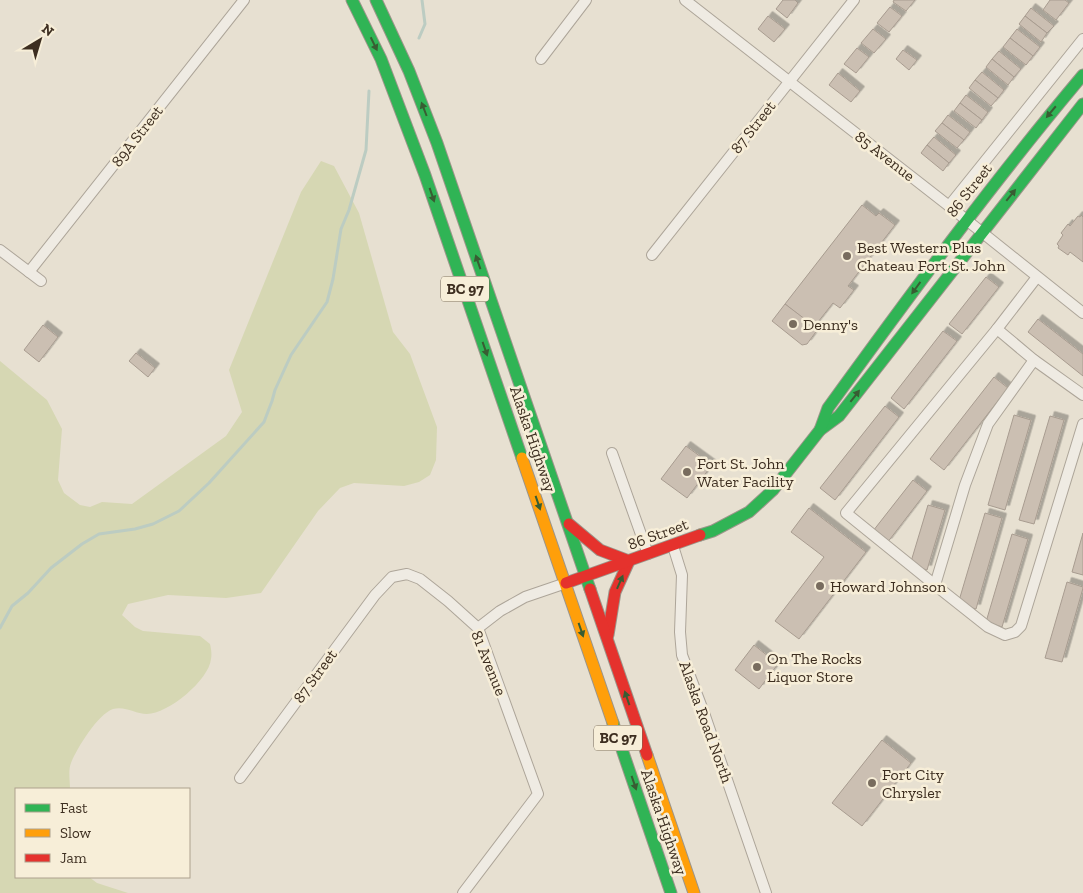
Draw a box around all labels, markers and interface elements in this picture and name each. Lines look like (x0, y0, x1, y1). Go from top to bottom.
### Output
north arrow (15, 15, 65, 65)
text: N (38, 20, 57, 40)
one-way arrow (370, 37, 378, 51)
street label: 87 Street (726, 97, 780, 157)
street label: 89A Street (107, 101, 167, 171)
one-way arrow (419, 102, 427, 116)
one-way arrow (1046, 105, 1057, 118)
street label: 85 Avenue (851, 127, 919, 185)
street label: 86 Street (942, 159, 996, 221)
one-way arrow (428, 188, 436, 203)
one-way arrow (1006, 189, 1017, 202)
place label: Best Western Plus Chateau Fort St. John (857, 238, 1006, 275)
marker: Best Western Plus Chateau Fort St. John (841, 250, 853, 262)
one-way arrow (474, 254, 482, 269)
road number: BC 97 (441, 276, 489, 302)
one-way arrow (911, 281, 921, 295)
place label: Denny's (803, 315, 858, 334)
marker: Denny's (787, 318, 799, 330)
one-way arrow (481, 342, 489, 357)
street label: Alaska Highway (506, 383, 560, 495)
one-way arrow (849, 390, 860, 403)
place label: Fort St. John Water Facility (697, 454, 795, 491)
marker: Fort St. John Water Facility (681, 466, 693, 478)
one-way arrow (535, 495, 542, 510)
street label: 86 Street (625, 514, 691, 554)
one-way arrow (616, 575, 624, 589)
place label: Howard Johnson (830, 577, 947, 596)
marker: Howard Johnson (814, 580, 826, 592)
one-way arrow (578, 622, 586, 637)
street label: 81 Avenue (467, 628, 511, 698)
street label: 87 Street (289, 645, 341, 707)
place label: On The Rocks Liquor Store (767, 649, 862, 686)
street label: Alaska Road North (675, 658, 737, 786)
marker: On The Rocks Liquor Store (751, 661, 763, 673)
one-way arrow (623, 690, 631, 705)
road number: BC 97 (594, 726, 642, 750)
place label: Fort City Chrysler (882, 765, 945, 802)
street label: Alaska Highway (637, 766, 691, 878)
one-way arrow (631, 776, 638, 791)
marker: Fort City Chrysler (866, 777, 878, 789)
legend (15, 788, 190, 878)
text: Fast (60, 799, 88, 817)
text: Slow (60, 824, 92, 842)
text: Jam (60, 849, 87, 867)

